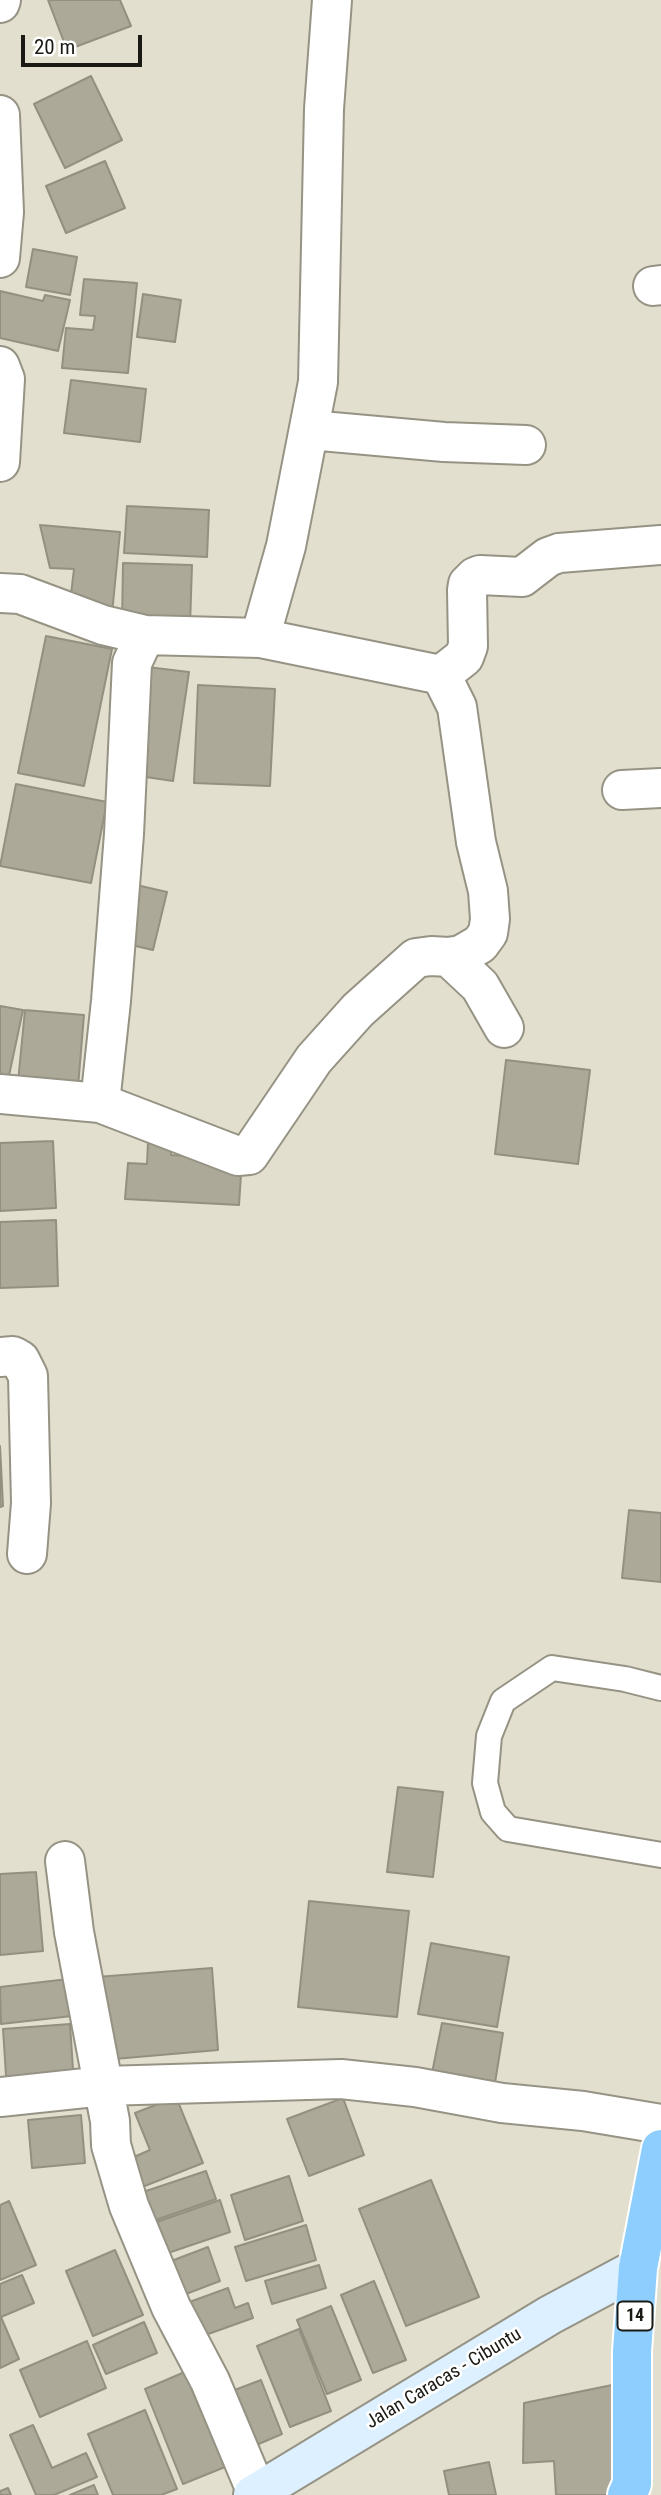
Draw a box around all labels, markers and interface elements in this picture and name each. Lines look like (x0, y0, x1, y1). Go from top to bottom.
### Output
scale bar (24, 21, 145, 65)
text: 20 m (34, 35, 75, 59)
road number: 14 (618, 2302, 652, 2330)
street label: Jalan Caracas - Cibuntu (362, 2324, 526, 2434)

